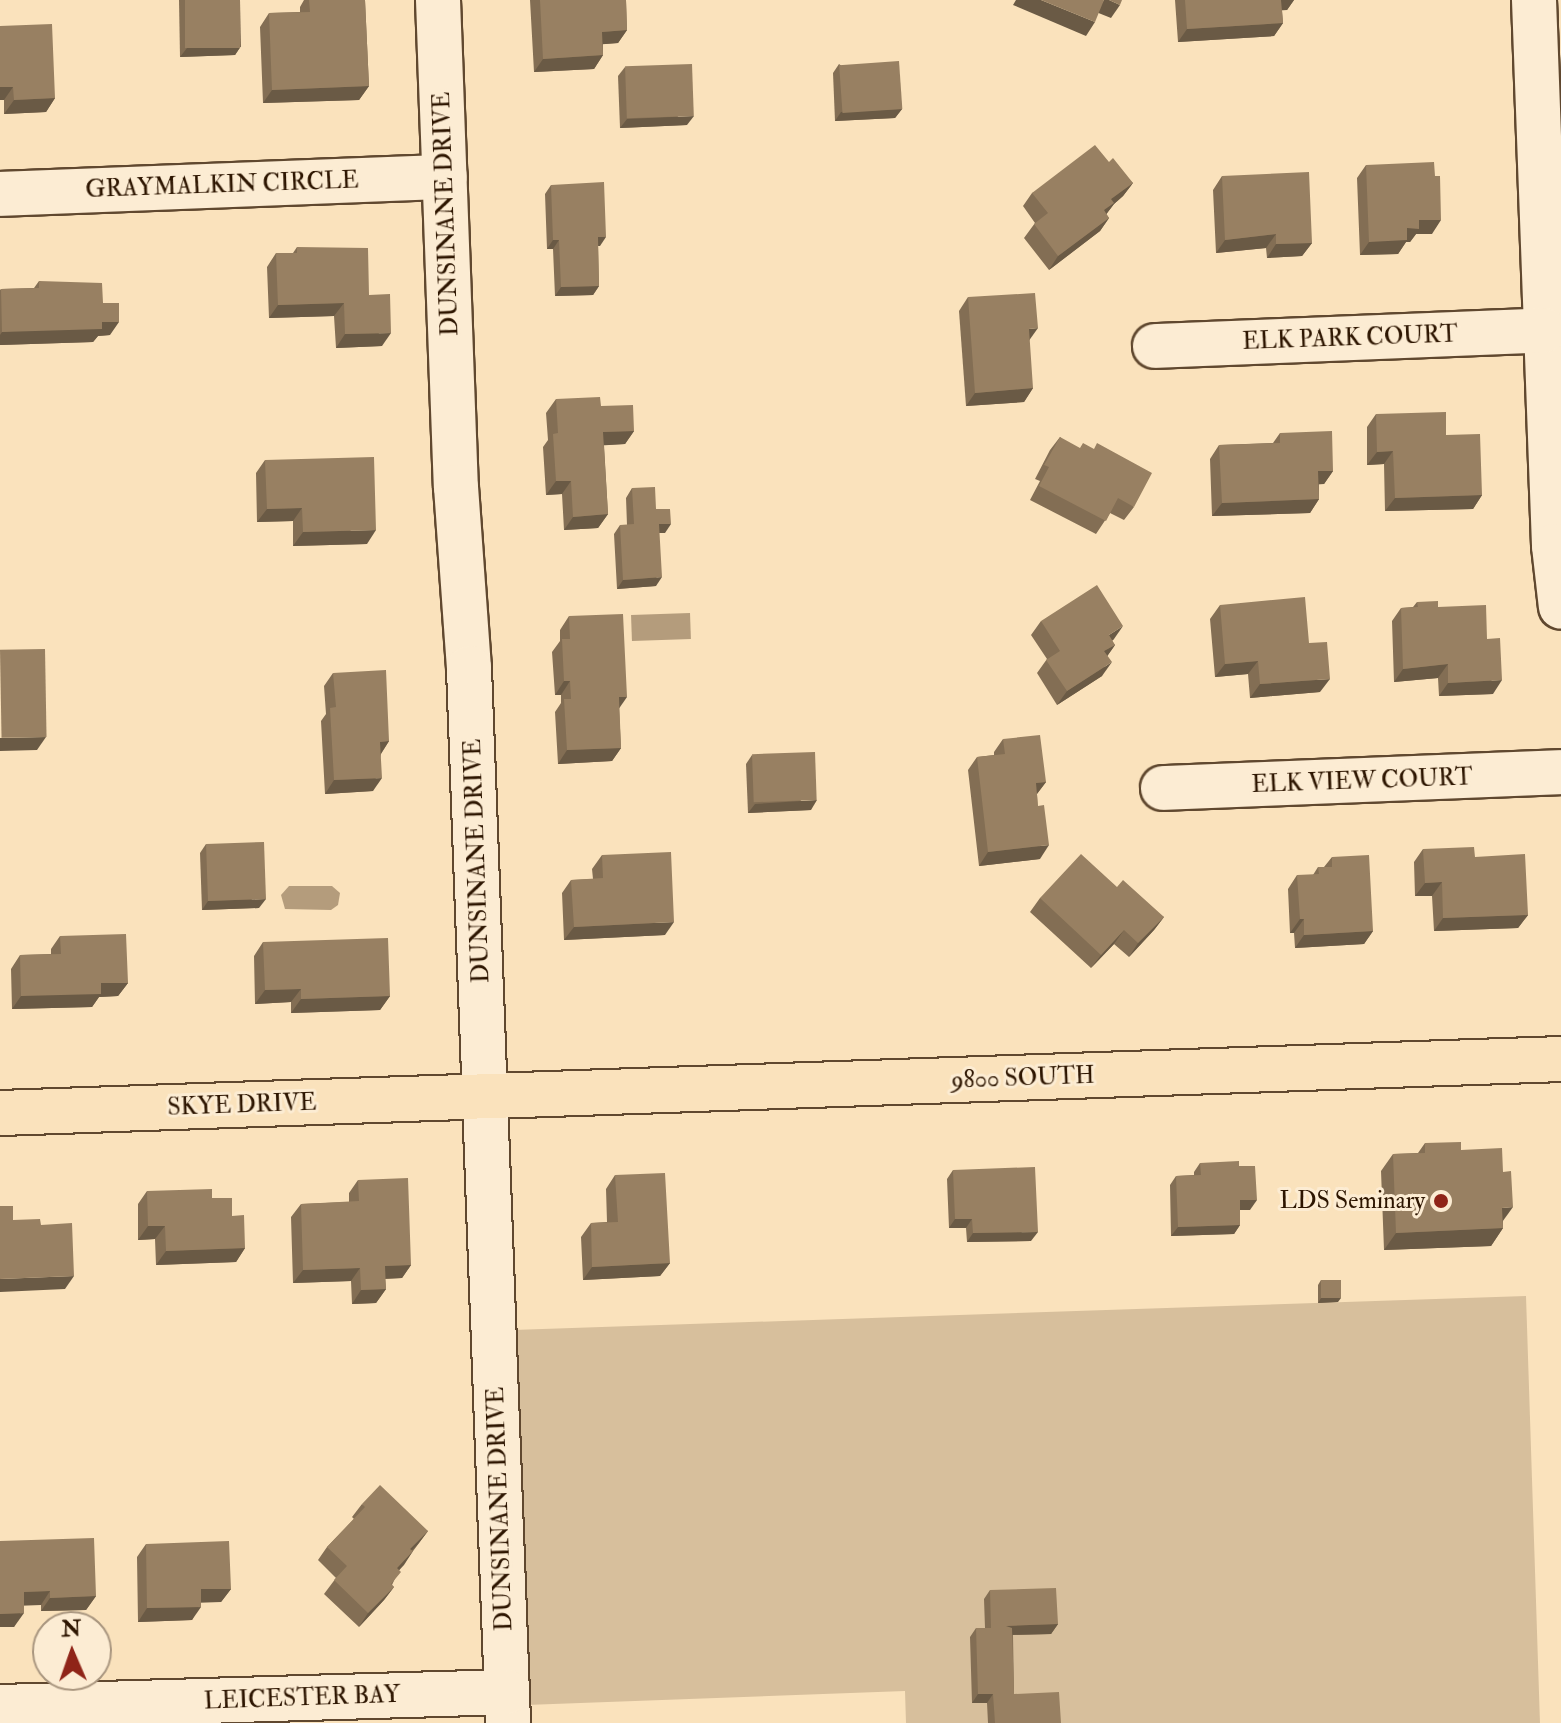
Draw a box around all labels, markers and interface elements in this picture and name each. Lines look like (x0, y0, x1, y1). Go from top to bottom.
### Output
street label: DUNSINANE DRIVE (427, 91, 465, 337)
street label: GRAYMALKIN CIRCLE (85, 166, 359, 204)
street label: ELK PARK COURT (1242, 320, 1458, 356)
street label: DUNSINANE DRIVE (458, 738, 496, 984)
street label: ELK VIEW COURT (1251, 763, 1473, 799)
street label: 9800 SOUTH (951, 1061, 1095, 1095)
street label: SKYE DRIVE (167, 1088, 317, 1122)
place label: LDS Seminary (1280, 1187, 1425, 1215)
marker: LDS Seminary (1432, 1192, 1450, 1210)
street label: DUNSINANE DRIVE (481, 1386, 519, 1632)
north arrow (32, 1611, 112, 1691)
text: N (61, 1615, 82, 1643)
street label: LEICESTER BAY (203, 1680, 401, 1716)

